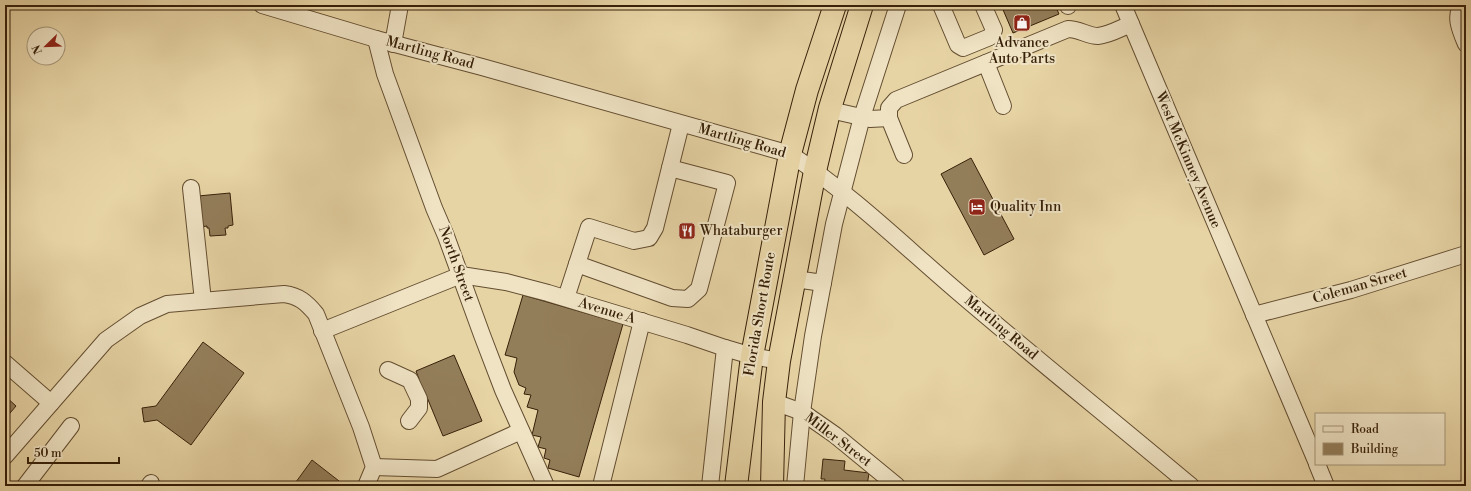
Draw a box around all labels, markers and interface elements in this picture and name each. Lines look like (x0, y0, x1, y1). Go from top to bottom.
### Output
shop icon: Advance Auto Parts (1012, 13, 1032, 33)
north arrow (26, 26, 66, 66)
street label: Martling Road (384, 33, 476, 73)
place label: Advance Auto Parts (988, 34, 1055, 68)
text: N (29, 43, 46, 56)
street label: West McKinney Avenue (1151, 88, 1225, 231)
street label: Martling Road (696, 120, 788, 162)
hotel icon: Quality Inn (967, 197, 987, 217)
place label: Quality Inn (990, 198, 1062, 216)
restaurant icon: Whataburger (677, 221, 697, 241)
place label: Whataburger (699, 222, 783, 240)
street label: North Street (434, 224, 478, 304)
street label: Florida Short Route (740, 250, 780, 378)
street label: Coleman Street (1311, 264, 1409, 308)
street label: Martling Road (960, 292, 1042, 364)
street label: Avenue A (575, 294, 638, 328)
street label: Miller Street (801, 409, 875, 471)
legend (1315, 413, 1445, 465)
text: Road (1351, 422, 1379, 437)
scale bar (28, 439, 119, 465)
text: Building (1350, 442, 1399, 457)
text: 50 m (34, 446, 62, 461)

